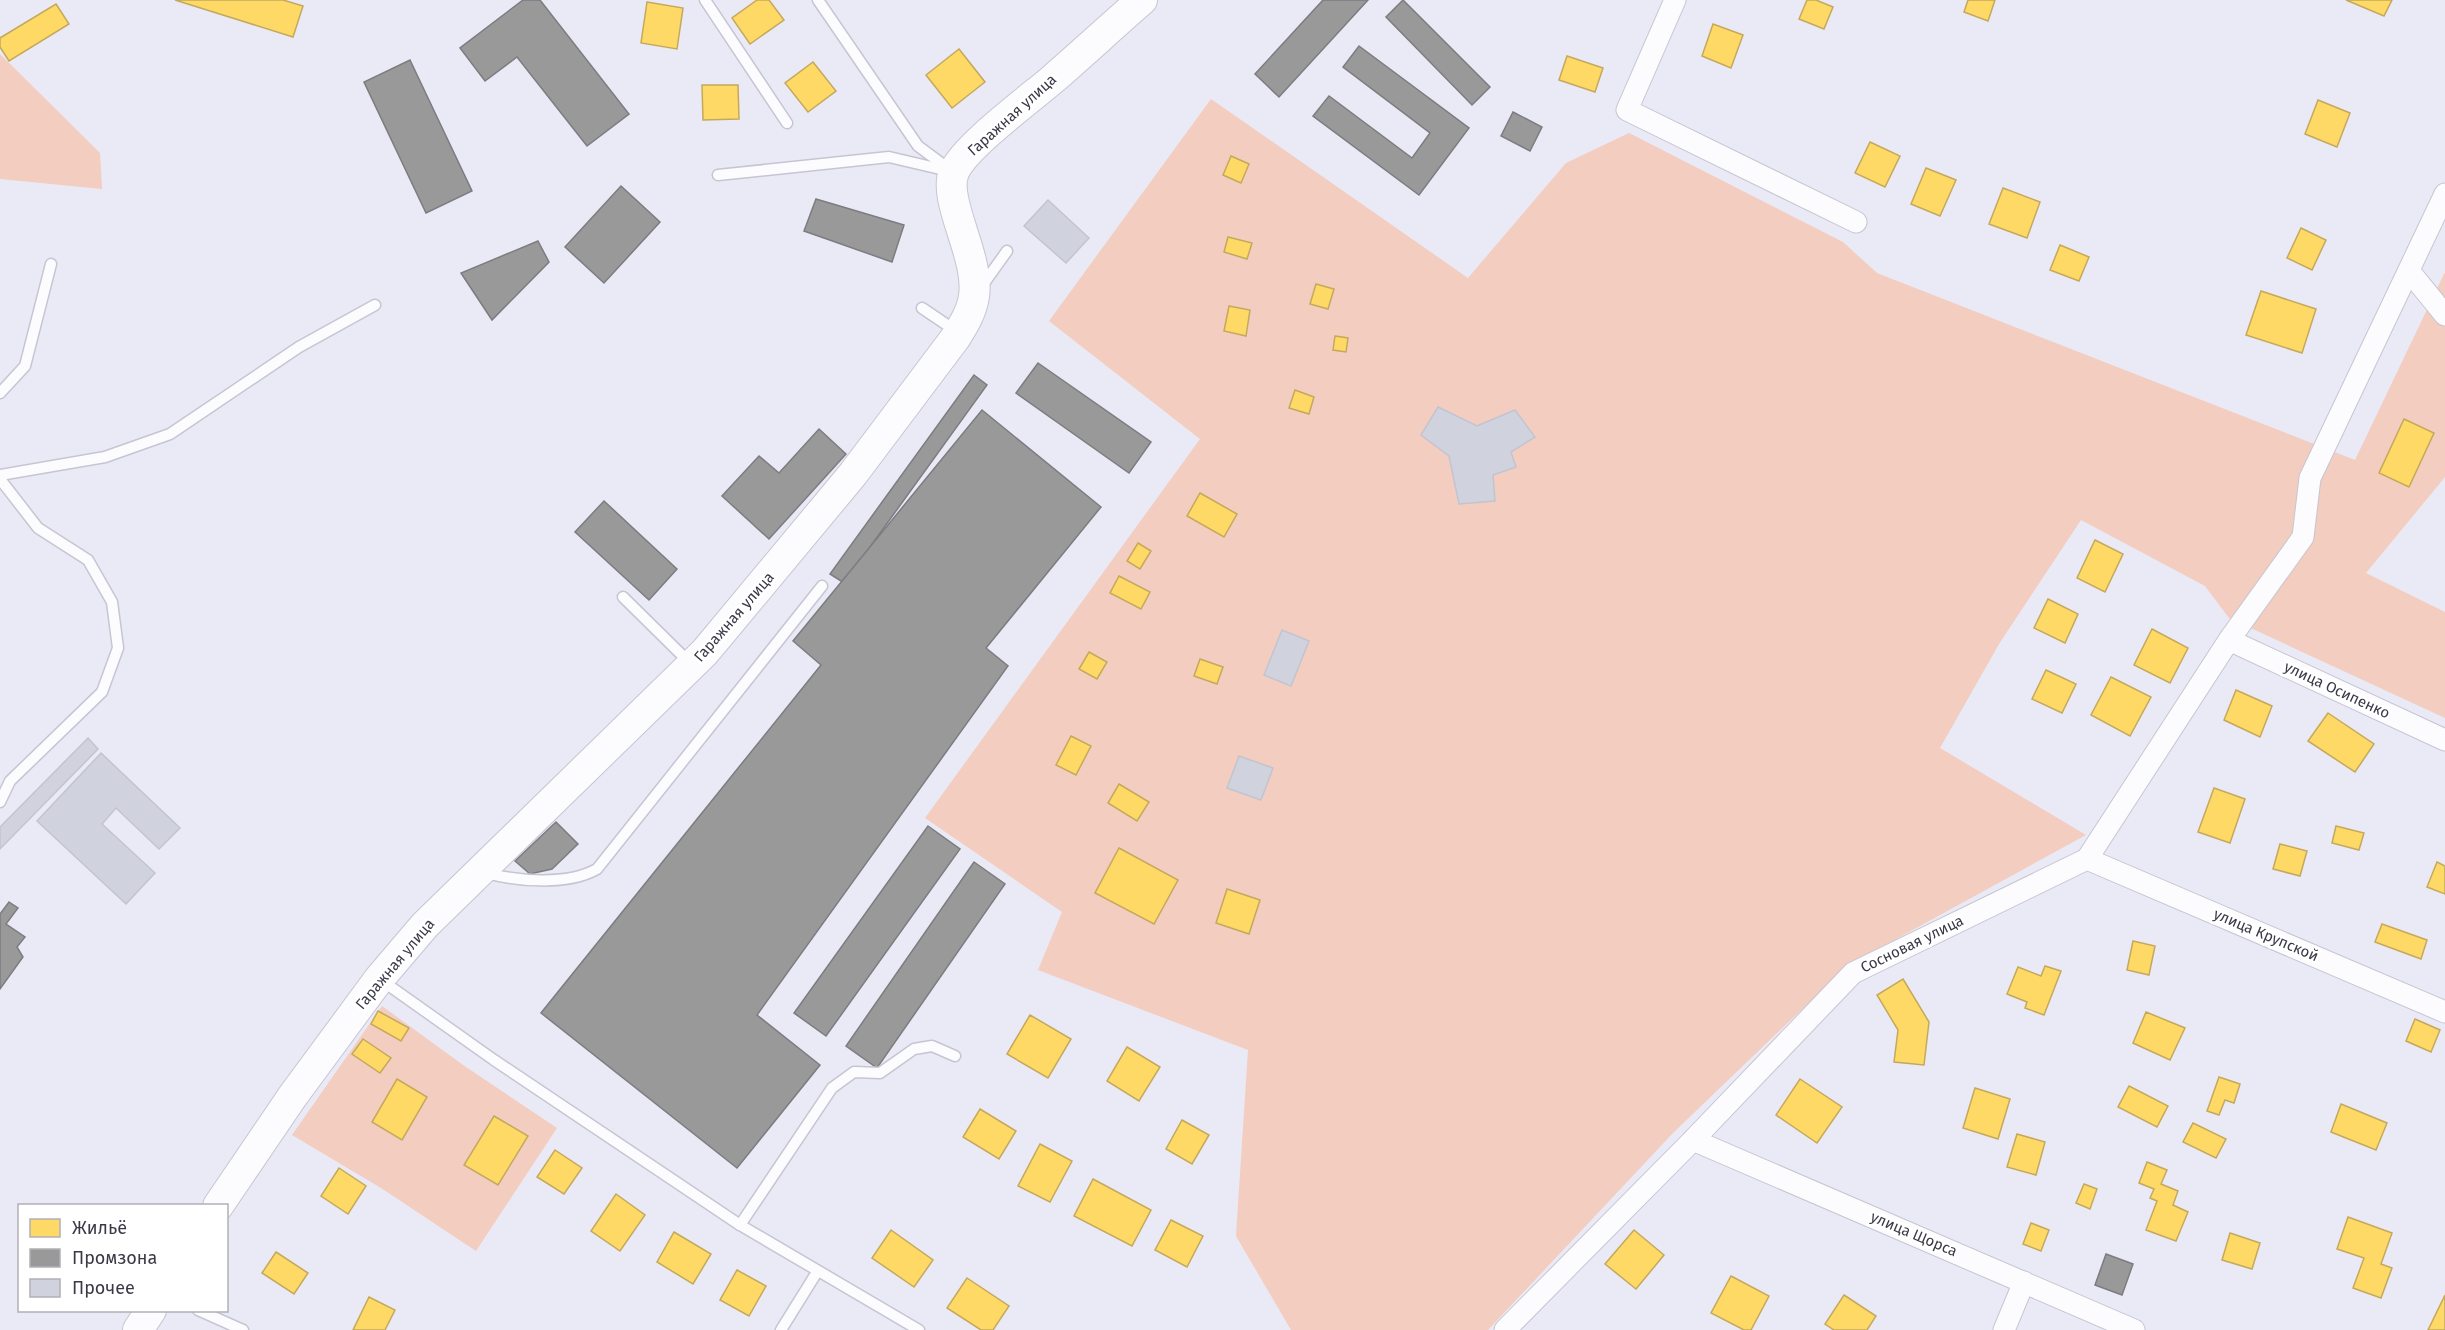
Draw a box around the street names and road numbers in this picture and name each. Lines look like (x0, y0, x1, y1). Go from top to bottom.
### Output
street label: Гаражная улица (964, 70, 1060, 160)
street label: Гаражная улица (690, 568, 778, 666)
street label: улица Осипенко (2281, 658, 2393, 722)
street label: улица Крупской (2211, 905, 2321, 965)
street label: Сосновая улица (1858, 911, 1966, 977)
street label: Гаражная улица (352, 915, 438, 1013)
street label: улица Щорса (1868, 1208, 1960, 1260)

